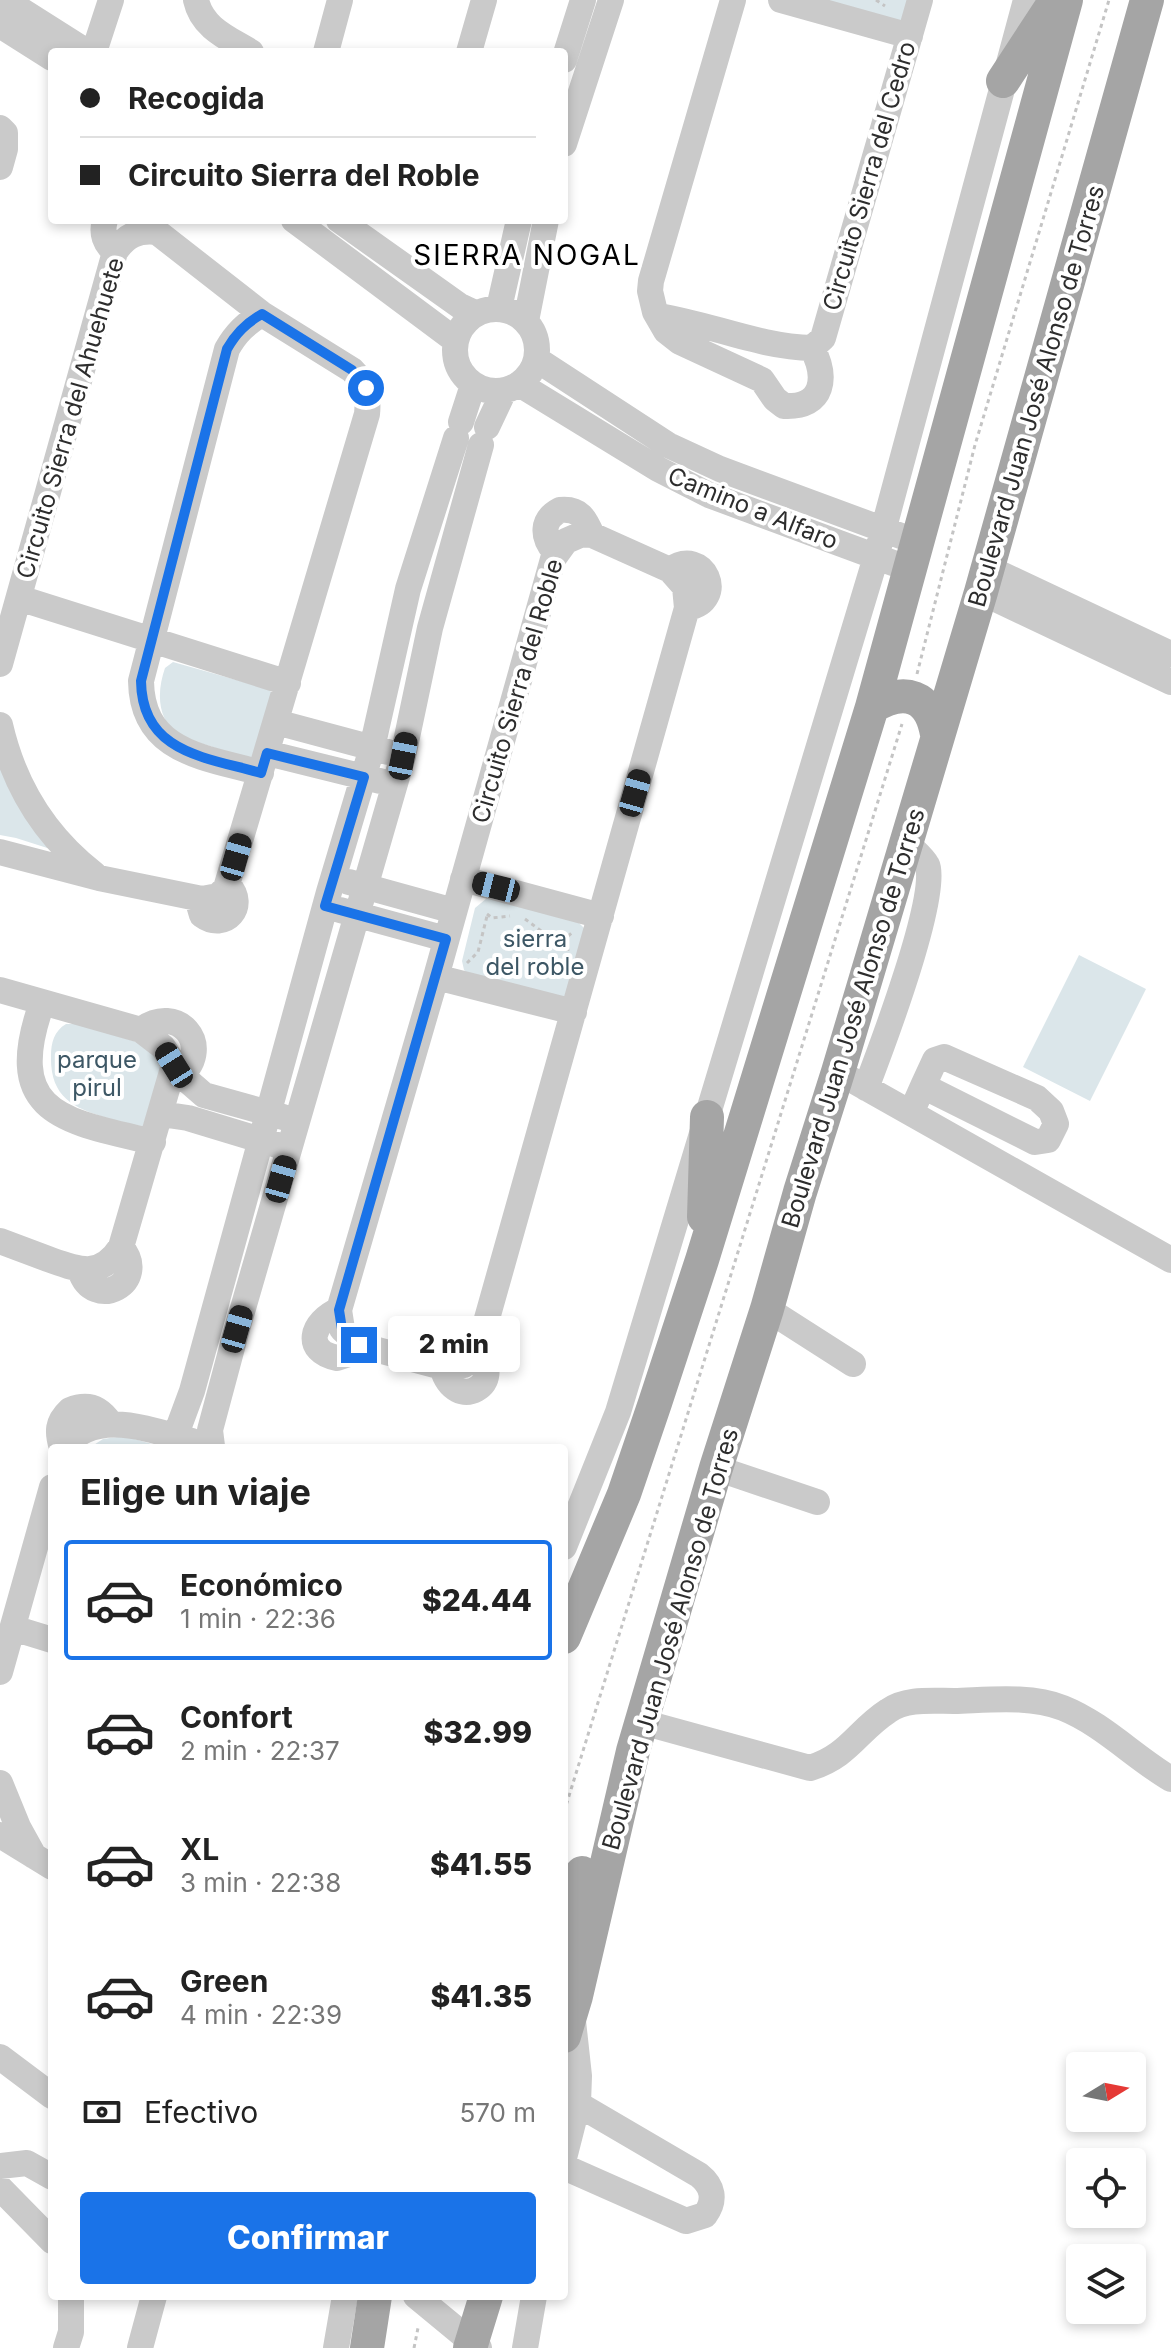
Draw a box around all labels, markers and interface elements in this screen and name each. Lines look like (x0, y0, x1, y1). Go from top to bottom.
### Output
street label: Circuito Sierra del Cedro (817, 38, 921, 314)
text: Recogida (128, 80, 265, 116)
text: Circuito Sierra del Roble (128, 157, 480, 193)
street label: Boulevard Juan José Alonso de Torres (962, 182, 1110, 610)
district label: SIERRA NOGAL (413, 238, 641, 272)
street label: Circuito Sierra del Ahuehuete (10, 254, 130, 582)
route start (348, 370, 384, 406)
street label: Camino a Alfaro (664, 461, 842, 555)
street label: Circuito Sierra del Roble (465, 556, 569, 826)
car (387, 730, 419, 782)
car (617, 767, 653, 819)
street label: Boulevard Juan José Alonso de Torres (775, 805, 931, 1231)
car (218, 831, 254, 883)
car (470, 870, 522, 904)
park label: sierra del roble (486, 924, 584, 981)
car (151, 1038, 197, 1092)
park label: parque pirul (57, 1045, 137, 1102)
car (263, 1153, 299, 1205)
car (219, 1303, 255, 1355)
callout: 2 min (387, 1317, 519, 1373)
route end (341, 1327, 377, 1363)
text: 2 min (419, 1328, 489, 1359)
street label: Boulevard Juan José Alonso de Torres (596, 1425, 744, 1853)
text: Elige un viaje (80, 1470, 311, 1514)
icon: car (84, 1564, 156, 1636)
text: Económico (180, 1567, 343, 1603)
text: $24.44 (422, 1582, 532, 1618)
text: 1 min · 22:36 (180, 1603, 336, 1634)
icon: car (84, 1696, 156, 1768)
text: Confort (180, 1699, 293, 1735)
text: $32.99 (424, 1714, 532, 1750)
text: 2 min · 22:37 (180, 1735, 340, 1766)
icon: car (84, 1828, 156, 1900)
text: XL (180, 1831, 219, 1867)
text: $41.55 (430, 1846, 532, 1882)
text: 3 min · 22:38 (180, 1867, 341, 1898)
icon: car (84, 1960, 156, 2032)
text: Green (180, 1963, 268, 1999)
text: $41.35 (430, 1978, 532, 2014)
text: 4 min · 22:39 (180, 1999, 342, 2030)
north arrow (1066, 2052, 1146, 2132)
map controls (1066, 2052, 1146, 2324)
icon: cash (80, 2090, 124, 2134)
text: Efectivo (144, 2094, 258, 2130)
text: 570 m (459, 2097, 536, 2128)
button: locate (1066, 2148, 1146, 2228)
button: Confirmar (80, 2192, 536, 2284)
button: layers (1066, 2244, 1146, 2324)

